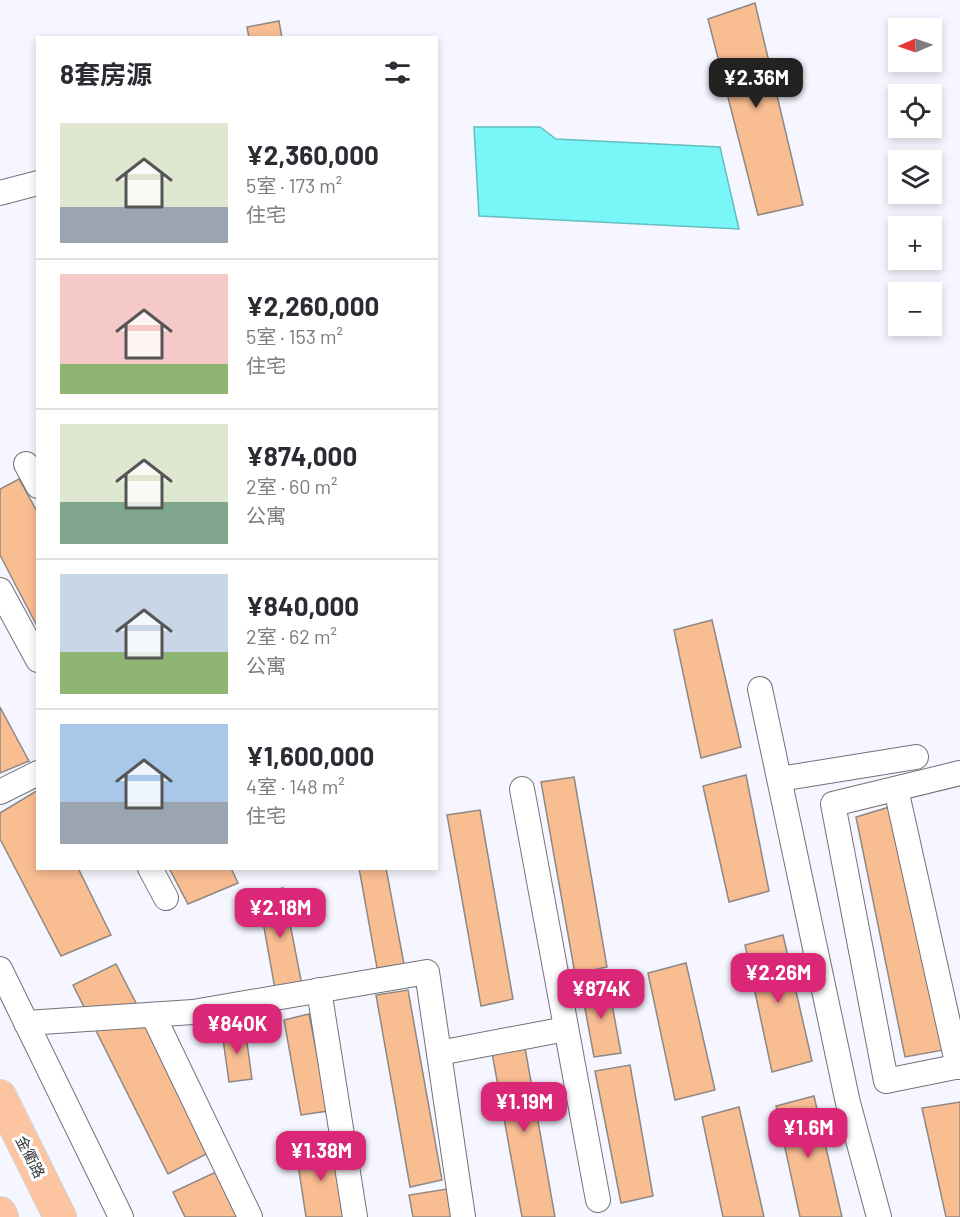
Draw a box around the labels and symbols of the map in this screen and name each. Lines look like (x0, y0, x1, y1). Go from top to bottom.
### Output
north arrow (888, 18, 942, 72)
pin: ¥2.36M (707, 58, 805, 109)
pin: ¥2.18M (231, 888, 329, 939)
pin: ¥2.26M (729, 953, 827, 1004)
pin: ¥874K (559, 969, 643, 1020)
pin: ¥840K (195, 1004, 279, 1055)
pin: ¥1.19M (475, 1082, 573, 1133)
pin: ¥1.6M (766, 1108, 850, 1159)
pin: ¥1.38M (272, 1131, 370, 1182)
street label: 金衢路 (13, 1132, 49, 1181)

